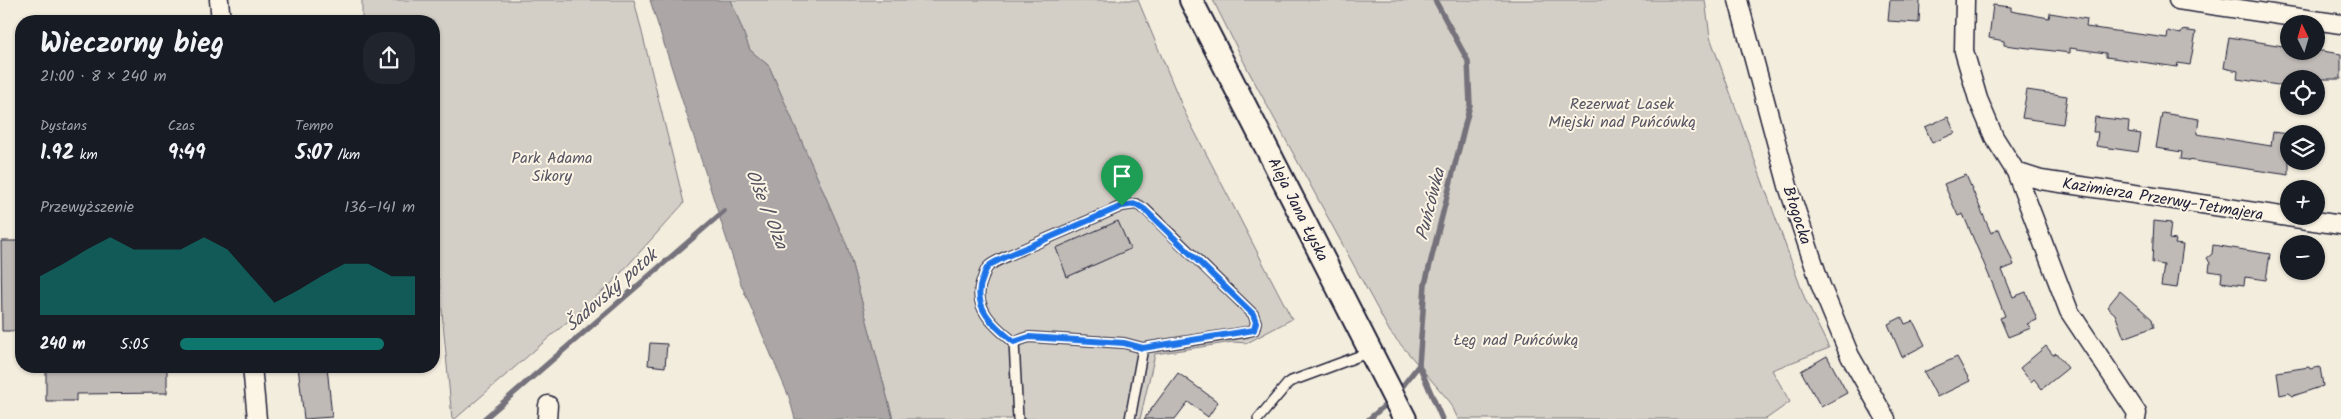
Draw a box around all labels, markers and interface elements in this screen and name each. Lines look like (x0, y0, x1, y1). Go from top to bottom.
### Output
north arrow (2280, 15, 2325, 60)
map controls (2280, 15, 2325, 280)
text: Wieczorny bieg (40, 22, 224, 67)
button: share (363, 32, 415, 84)
text: 21:00 · 8 × 240 m (40, 64, 166, 89)
button: locate (2280, 70, 2325, 115)
park label: Rezerwat Lasek Miejski nad Puńcówką (1548, 92, 1696, 135)
text: Dystans (40, 115, 87, 137)
text: Czas (168, 115, 195, 137)
text: Tempo (295, 115, 333, 137)
button: layers (2280, 125, 2325, 170)
text: 1.92 (40, 137, 74, 170)
text: 9:49 (168, 137, 206, 170)
text: 5:07 (295, 137, 332, 170)
text: km (74, 144, 98, 166)
text: /km (332, 144, 360, 166)
park label: Park Adama Sikory (512, 146, 592, 189)
street label: Aleja Jana Łyska (1261, 153, 1335, 266)
pin (1101, 155, 1143, 206)
icon: arrive (1108, 162, 1136, 190)
water label: Puńcówka (1409, 164, 1455, 243)
water label: Olše / Olza (736, 165, 795, 255)
street label: Kazimierza Przerwy-Tetmajera (2060, 171, 2265, 228)
button: + (2280, 180, 2325, 225)
street label: Błogocka (1775, 183, 1818, 248)
text: Przewyższenie (40, 195, 134, 220)
text: 136–141 m (344, 195, 415, 220)
button: − (2280, 235, 2325, 280)
water label: Šadovský potok (559, 241, 667, 340)
park label: Łęg nad Puńcówką (1454, 328, 1578, 353)
text: 240 m (40, 332, 86, 357)
text: 5:05 (120, 332, 149, 357)

